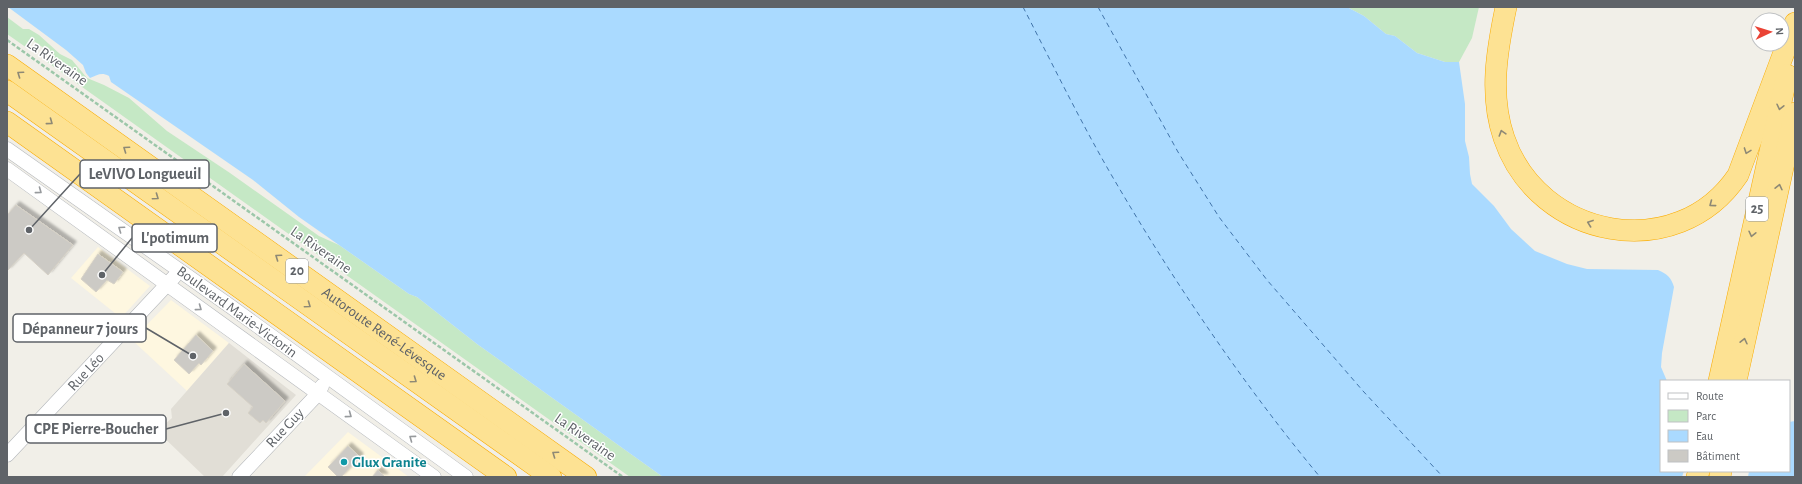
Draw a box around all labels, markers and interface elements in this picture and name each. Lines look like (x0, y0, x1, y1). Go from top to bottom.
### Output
north arrow (1750, 12, 1790, 52)
text: N (1774, 27, 1785, 36)
street label: La Riveraine (24, 36, 90, 88)
one-way arrow (17, 71, 24, 79)
one-way arrow (1777, 104, 1785, 110)
one-way arrow (46, 117, 53, 124)
one-way arrow (1499, 130, 1507, 137)
one-way arrow (123, 147, 130, 154)
one-way arrow (1744, 148, 1752, 155)
callout: LeVIVO Longueuil (80, 160, 209, 188)
text: LeVIVO Longueuil (88, 166, 202, 182)
one-way arrow (1774, 184, 1782, 190)
one-way arrow (34, 186, 41, 193)
one-way arrow (152, 192, 159, 200)
road number: 25 (1746, 197, 1768, 221)
one-way arrow (1710, 199, 1717, 206)
one-way arrow (1586, 219, 1593, 228)
callout: L'potimum (132, 224, 217, 252)
street label: La Riveraine (288, 224, 354, 276)
one-way arrow (118, 227, 125, 234)
text: L'potimum (141, 230, 209, 246)
one-way arrow (1748, 231, 1756, 237)
one-way arrow (275, 255, 282, 262)
road number: 20 (286, 259, 308, 283)
street label: Boulevard Marie-Victorin (174, 263, 300, 361)
street label: Autoroute René-Lévesque (319, 284, 449, 383)
one-way arrow (303, 300, 310, 307)
one-way arrow (195, 303, 202, 310)
callout: Dépanneur 7 jours (13, 314, 146, 342)
text: Dépanneur 7 jours (22, 321, 138, 338)
one-way arrow (1740, 338, 1748, 344)
street label: Rue Léo (65, 350, 107, 394)
one-way arrow (409, 375, 416, 382)
legend (1660, 380, 1790, 472)
text: Route (1696, 390, 1723, 402)
street label: Rue Guy (263, 405, 307, 451)
text: Parc (1696, 410, 1716, 422)
one-way arrow (345, 411, 352, 418)
street label: La Riveraine (552, 411, 618, 463)
callout: CPE Pierre-Boucher (26, 415, 166, 443)
text: CPE Pierre-Boucher (34, 421, 159, 437)
text: Eau (1696, 430, 1713, 442)
one-way arrow (409, 436, 416, 443)
text: Bâtiment (1696, 450, 1740, 462)
one-way arrow (552, 452, 559, 459)
place label: Glux Granite (352, 455, 427, 470)
marker: Glux Granite (339, 457, 349, 467)

